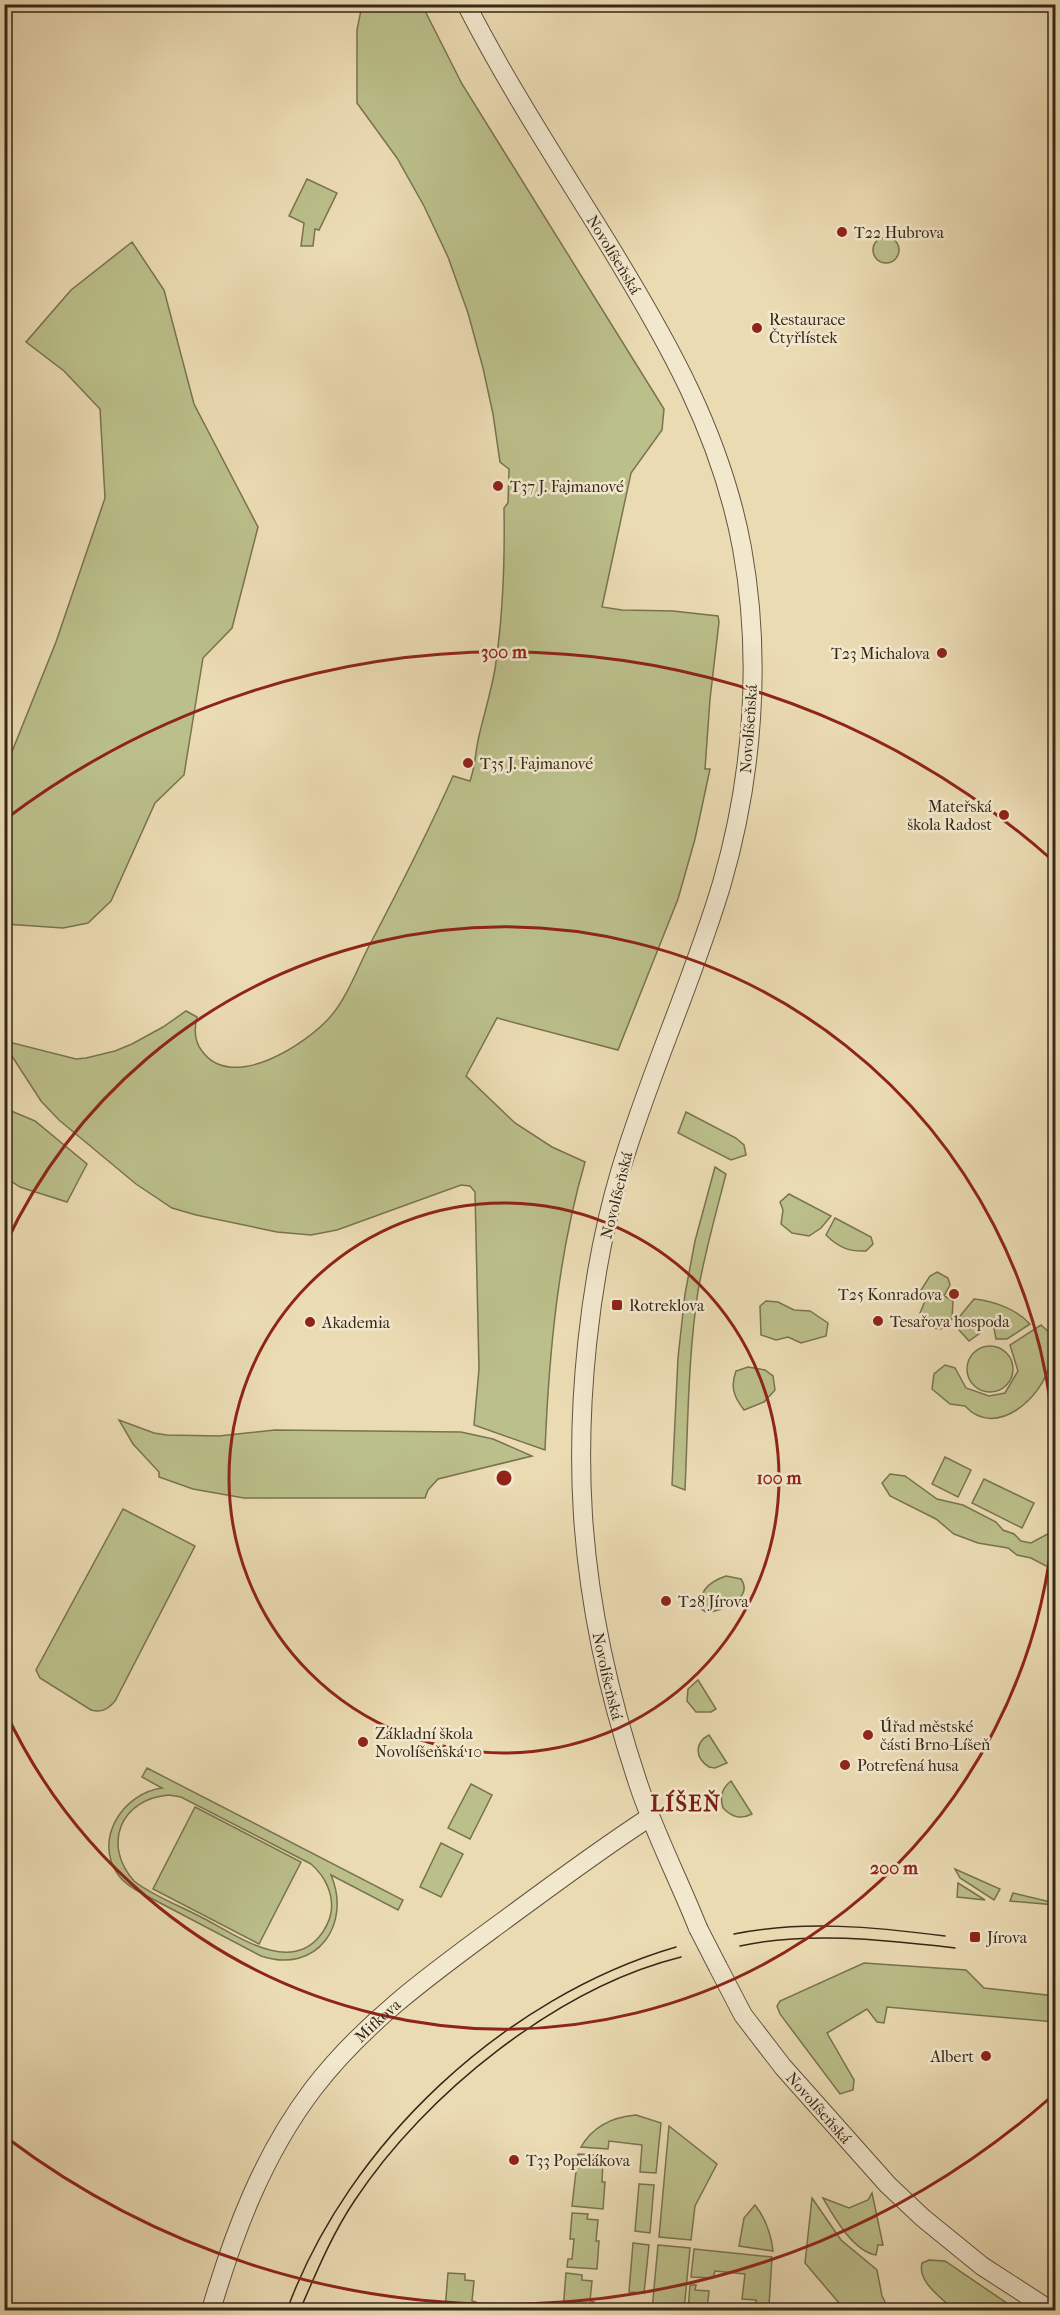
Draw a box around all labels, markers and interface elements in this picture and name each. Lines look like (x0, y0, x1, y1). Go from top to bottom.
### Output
street label: Novolíšeňská (583, 212, 645, 298)
place label: T22 Hubrova (854, 223, 945, 242)
marker: T22 Hubrova (835, 225, 849, 239)
place label: Restaurace Čtyřlístek (769, 310, 846, 347)
marker: Restaurace Čtyřlístek (750, 321, 764, 335)
place label: T37 J. Fajmanové (510, 477, 624, 496)
marker: T37 J. Fajmanové (491, 479, 505, 493)
text: 300 m (481, 642, 528, 663)
place label: T23 Michalova (831, 644, 931, 663)
marker: T23 Michalova (935, 646, 949, 660)
street label: Novolíšeňská (736, 683, 761, 774)
place label: T35 J. Fajmanové (480, 754, 593, 773)
marker: T35 J. Fajmanové (461, 756, 475, 770)
place label: Mateřská škola Radost (907, 797, 993, 834)
marker: Mateřská škola Radost (997, 808, 1011, 822)
street label: Novolíšeňská (596, 1149, 637, 1241)
place label: T25 Konradova (838, 1285, 943, 1304)
marker: T25 Konradova (947, 1287, 961, 1301)
place label: Rotreklova (629, 1296, 705, 1315)
marker: Rotreklova (610, 1298, 624, 1312)
place label: Tesařova hospoda (890, 1312, 1010, 1331)
place label: Akademia (321, 1313, 391, 1332)
marker: Tesařova hospoda (871, 1314, 885, 1328)
marker: Akademia (303, 1315, 317, 1329)
centre of rings (494, 1468, 514, 1488)
text: 100 m (756, 1468, 803, 1489)
place label: T28 Jírova (678, 1592, 749, 1611)
marker: T28 Jírova (659, 1594, 673, 1608)
street label: Novolíšeňská (588, 1631, 627, 1723)
place label: Úřad městské části Brno-Líšeň (880, 1717, 991, 1754)
place label: Základní škola Novolíšeňská 10 (375, 1724, 482, 1761)
marker: Úřad městské části Brno-Líšeň (861, 1728, 875, 1742)
marker: Základní škola Novolíšeňská 10 (356, 1735, 370, 1749)
place label: Potrefená husa (857, 1756, 959, 1775)
marker: Potrefená husa (838, 1758, 852, 1772)
district label: LÍŠEŇ (651, 1789, 721, 1817)
text: 200 m (870, 1858, 919, 1879)
place label: Jírova (985, 1928, 1028, 1947)
marker: Jírova (968, 1930, 982, 1944)
street label: Mifkova (351, 1994, 405, 2046)
place label: Albert (929, 2047, 974, 2066)
marker: Albert (979, 2049, 993, 2063)
street label: Novolíšeňská (782, 2068, 856, 2148)
place label: T33 Popelákova (526, 2151, 631, 2170)
marker: T33 Popelákova (507, 2153, 521, 2167)

